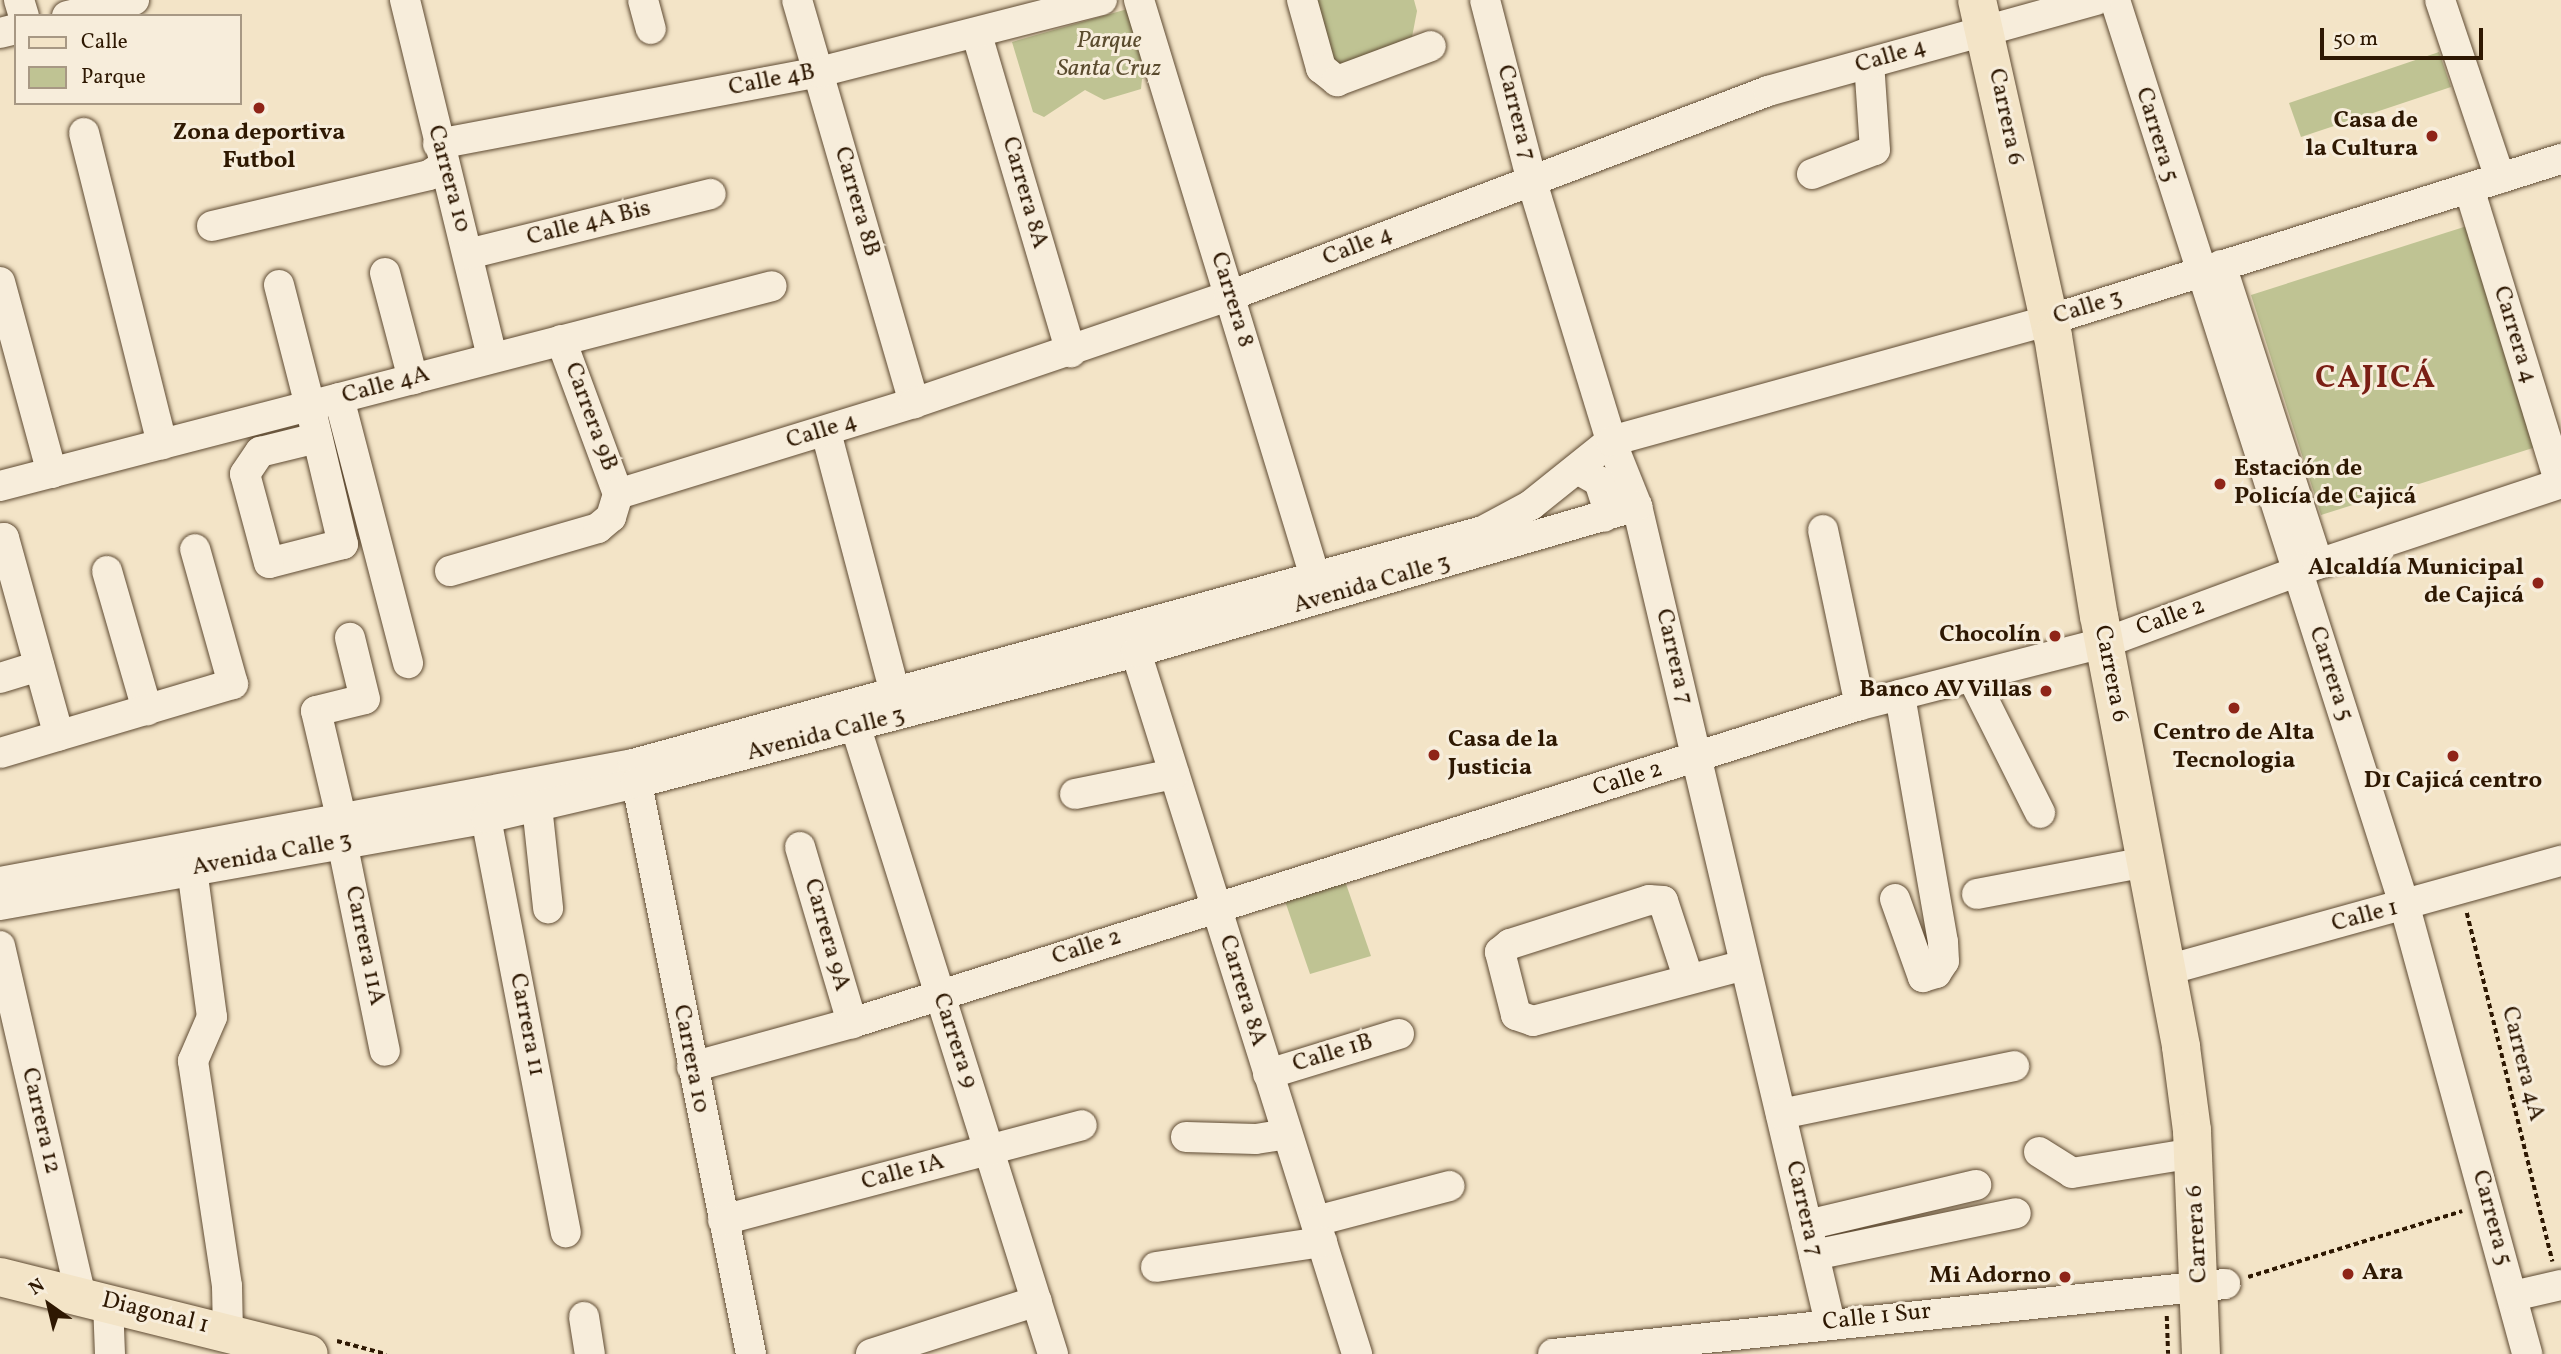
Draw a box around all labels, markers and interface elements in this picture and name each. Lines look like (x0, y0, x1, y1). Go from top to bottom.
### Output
legend (14, 14, 242, 105)
scale bar (2323, 14, 2486, 58)
text: 50 m (2333, 25, 2378, 54)
text: Calle (81, 28, 128, 57)
park label: Parque Santa Cruz (1057, 28, 1161, 84)
street label: Calle 4 (1852, 33, 1930, 81)
street label: Calle 4B (726, 59, 818, 103)
street label: Carrera 7 (1489, 62, 1541, 164)
text: Parque (81, 63, 146, 92)
street label: Carrera 6 (1981, 66, 2029, 168)
street label: Carrera 5 (2128, 84, 2184, 186)
marker: Zona deportiva Futbol (251, 100, 267, 116)
place label: Casa de la Cultura (2306, 108, 2418, 164)
place label: Zona deportiva Futbol (173, 120, 345, 176)
street label: Carrera 10 (420, 122, 476, 236)
marker: Casa de la Cultura (2424, 128, 2440, 144)
street label: Carrera 8A (994, 134, 1054, 252)
street label: Carrera 8B (827, 144, 885, 260)
street label: Calle 4A Bis (524, 195, 654, 253)
street label: Calle 4 (1319, 221, 1397, 273)
street label: Carrera 8 (1203, 249, 1259, 351)
street label: Carrera 4 (2486, 283, 2542, 387)
street label: Calle 3 (2050, 284, 2126, 332)
street label: Carrera 9B (557, 359, 623, 475)
district label: CAJICÁ (2316, 360, 2436, 398)
street label: Calle 4A (339, 361, 433, 411)
street label: Calle 4 (783, 408, 861, 456)
place label: Estación de Policía de Cajicá (2234, 456, 2416, 512)
marker: Estación de Policía de Cajicá (2212, 476, 2228, 492)
street label: Avenida Calle 3 (1290, 549, 1454, 621)
place label: Alcaldía Municipal de Cajicá (2308, 555, 2524, 611)
marker: Alcaldía Municipal de Cajicá (2530, 575, 2546, 591)
street label: Calle 2 (2133, 592, 2209, 644)
street label: Carrera 7 (1648, 606, 1698, 708)
place label: Chocolín (1939, 622, 2041, 650)
street label: Carrera 6 (2087, 623, 2133, 725)
street label: Carrera 5 (2301, 623, 2359, 725)
marker: Chocolín (2047, 628, 2063, 644)
place label: Banco AV Villas (1858, 677, 2032, 705)
marker: Banco AV Villas (2038, 683, 2054, 699)
marker: Centro de Alta Tecnologia (2226, 700, 2242, 716)
street label: Avenida Calle 3 (744, 701, 908, 769)
place label: Centro de Alta Tecnologia (2153, 720, 2315, 776)
place label: Casa de la Justicia (1448, 727, 1558, 783)
marker: Casa de la Justicia (1426, 747, 1442, 763)
marker: D1 Cajicá centro (2445, 748, 2461, 764)
street label: Calle 2 (1590, 756, 1666, 804)
place label: D1 Cajicá centro (2364, 768, 2542, 796)
street label: Avenida Calle 3 (190, 827, 354, 883)
street label: Carrera 9A (796, 876, 856, 994)
street label: Carrera 11A (337, 884, 391, 1008)
street label: Calle 1 (2329, 894, 2401, 940)
street label: Calle 2 (1049, 923, 1125, 973)
street label: Carrera 8A (1211, 932, 1273, 1050)
street label: Carrera 11 (502, 971, 550, 1079)
street label: Carrera 9 (925, 990, 983, 1092)
street label: Carrera 10 (665, 1002, 715, 1116)
street label: Carrera 4A (2494, 1004, 2550, 1124)
street label: Calle 1B (1289, 1028, 1377, 1080)
street label: Carrera 12 (14, 1065, 66, 1177)
street label: Calle 1A (859, 1148, 947, 1198)
street label: Carrera 7 (1778, 1158, 1828, 1260)
street label: Carrera 5 (2464, 1167, 2518, 1269)
street label: Carrera 6 (2181, 1184, 2215, 1284)
place label: Ara (2362, 1260, 2403, 1288)
place label: Mi Adorno (1929, 1263, 2051, 1291)
marker: Ara (2340, 1266, 2356, 1282)
marker: Mi Adorno (2057, 1269, 2073, 1285)
north arrow (14, 1270, 84, 1340)
text: N (24, 1273, 50, 1302)
street label: Diagonal 1 (98, 1287, 212, 1341)
street label: Calle 1 Sur (1821, 1298, 1933, 1338)

